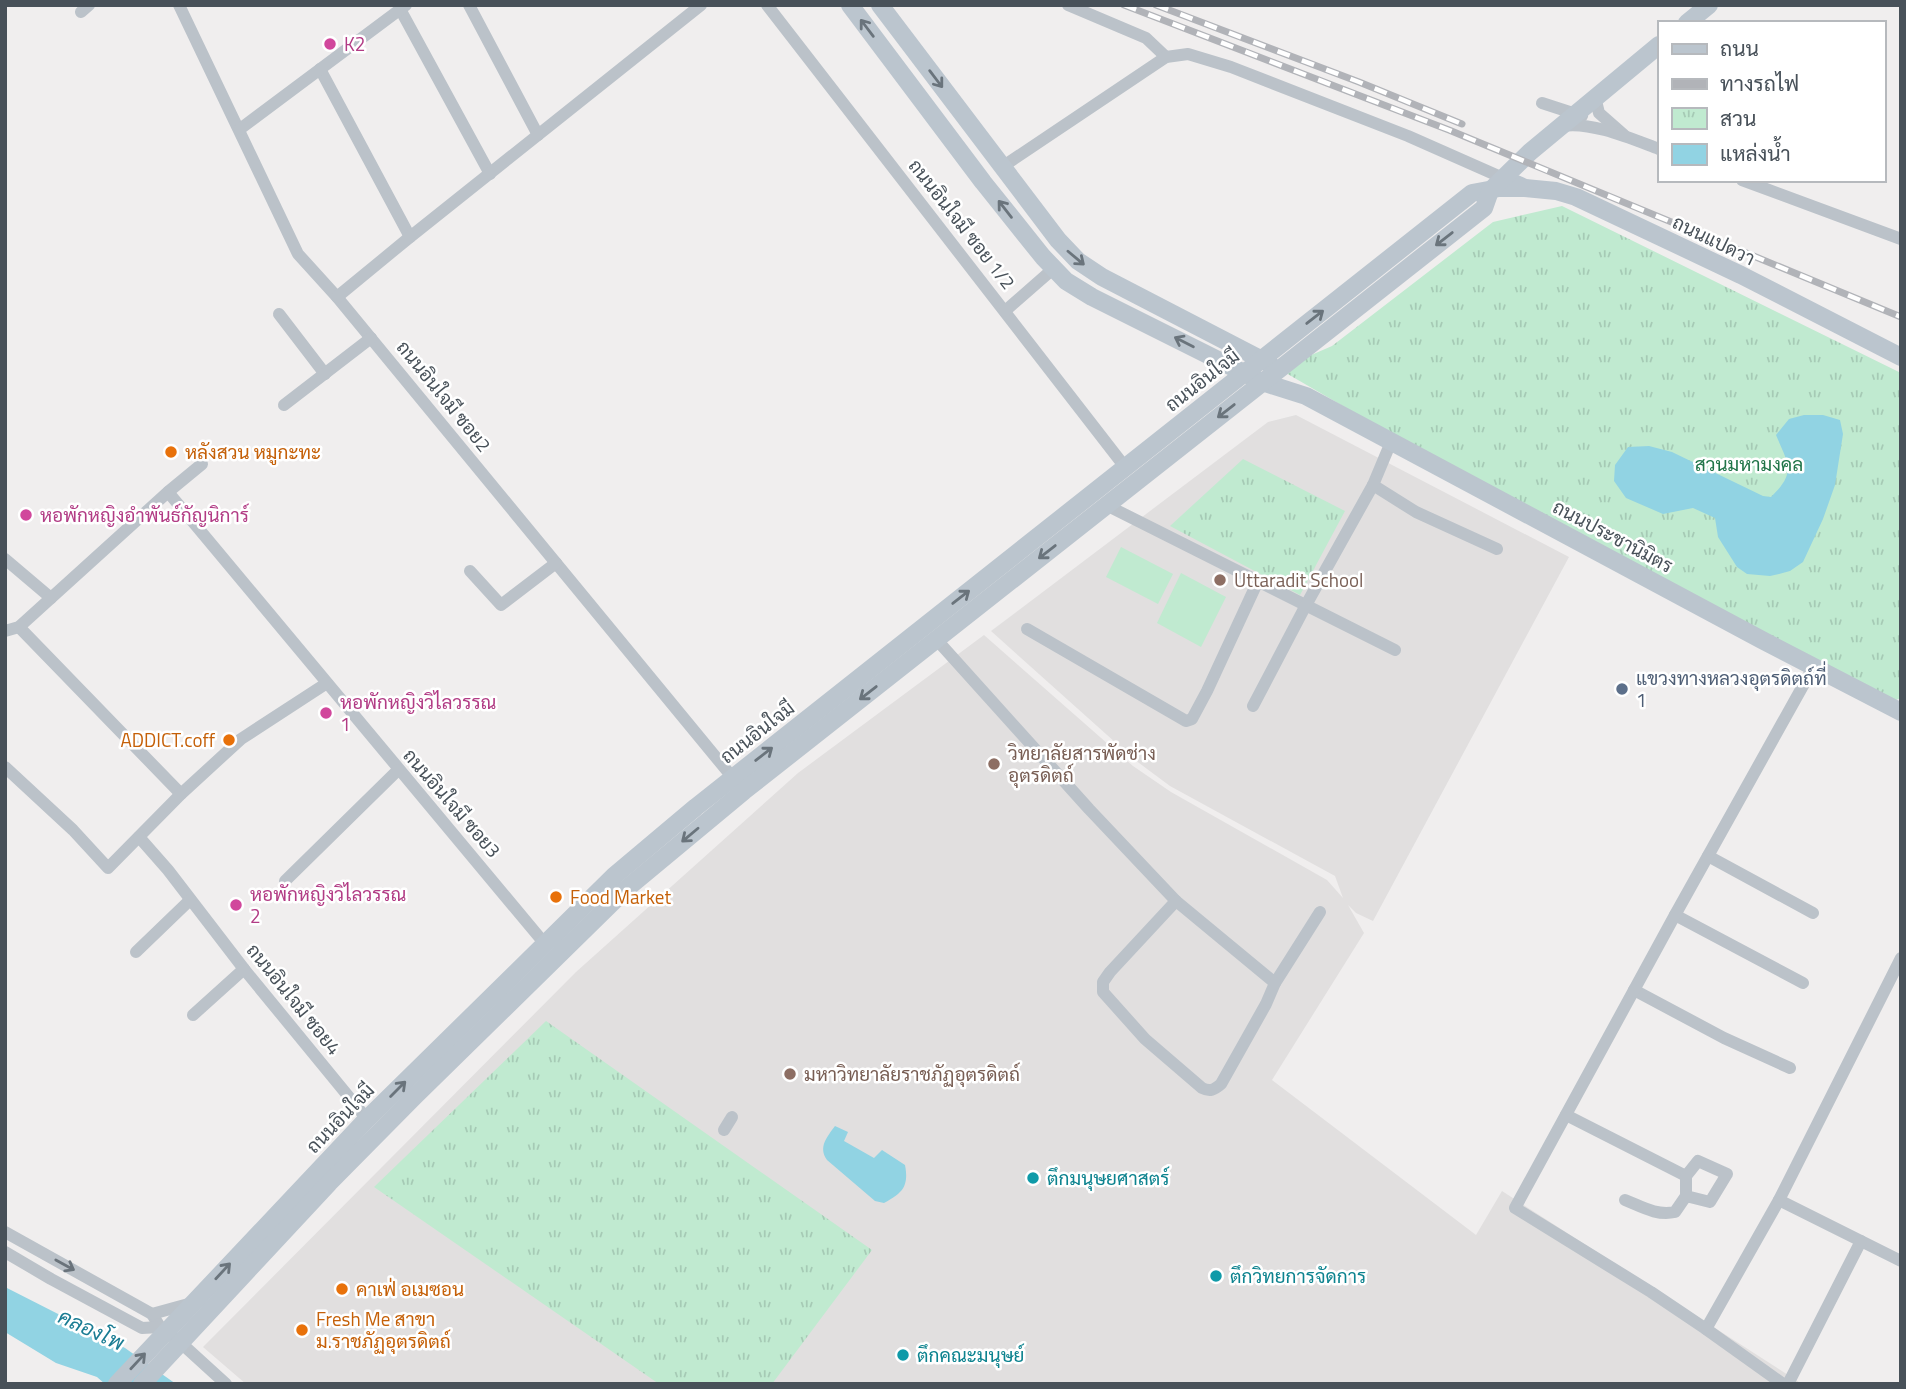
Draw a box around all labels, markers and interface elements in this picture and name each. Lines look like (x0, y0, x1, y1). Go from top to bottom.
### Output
one-way arrow (860, 19, 874, 38)
legend (1658, 21, 1885, 182)
place label: K2 (344, 29, 365, 58)
text: ถนน (1720, 32, 1759, 64)
marker: K2 (322, 36, 338, 52)
text: ทางรถไฟ (1720, 67, 1799, 99)
one-way arrow (928, 70, 943, 89)
text: สวน (1720, 102, 1756, 134)
text: แหล่งน้ำ (1720, 136, 1791, 169)
street label: ถนนอินใจมี ซอย 1/2 (902, 152, 1023, 295)
one-way arrow (998, 200, 1013, 219)
street label: ถนนแปดวา (1668, 207, 1761, 272)
one-way arrow (1436, 231, 1454, 246)
one-way arrow (1066, 251, 1084, 266)
one-way arrow (1305, 310, 1324, 325)
street label: ถนนอินใจมี ซอย2 (390, 334, 499, 458)
one-way arrow (1174, 335, 1195, 349)
street label: ถนนอินใจมี (1158, 341, 1245, 418)
one-way arrow (1217, 403, 1235, 419)
place label: หลังสวน หมูกะทะ (185, 437, 321, 466)
marker: หลังสวน หมูกะทะ (163, 444, 179, 460)
park label: สวนมหามงคล (1695, 449, 1803, 478)
street label: ถนนประชานิมิตร (1548, 492, 1678, 579)
place label: หอพักหญิงอำพันธ์กัญนิการ์ (40, 500, 249, 529)
marker: หอพักหญิงอำพันธ์กัญนิการ์ (18, 507, 34, 523)
one-way arrow (1038, 544, 1057, 559)
place label: Uttaradit School (1234, 565, 1364, 594)
marker: Uttaradit School (1212, 572, 1228, 588)
one-way arrow (952, 590, 970, 605)
place label: แขวงทางหลวงอุตรดิตถ์ที่ 1 (1636, 661, 1827, 714)
marker: แขวงทางหลวงอุตรดิตถ์ที่ 1 (1614, 681, 1630, 697)
one-way arrow (860, 685, 878, 701)
place label: หอพักหญิงวิไลวรรณ 1 (340, 687, 496, 738)
street label: ถนนอินใจมี (713, 693, 800, 770)
marker: หอพักหญิงวิไลวรรณ 1 (318, 705, 334, 721)
place label: ADDICT.coff (120, 725, 216, 754)
marker: ADDICT.coff (221, 732, 237, 748)
place label: วิทยาลัยสารพัดช่าง อุตรดิตถ์ (1008, 738, 1156, 789)
street label: ถนนอินใจมี ซอย3 (397, 742, 508, 864)
one-way arrow (754, 746, 772, 761)
marker: วิทยาลัยสารพัดช่าง อุตรดิตถ์ (986, 756, 1002, 772)
one-way arrow (682, 827, 700, 843)
place label: หอพักหญิงวิไลวรรณ 2 (250, 879, 406, 930)
place label: Food Market (570, 882, 671, 911)
marker: Food Market (548, 889, 564, 905)
marker: หอพักหญิงวิไลวรรณ 2 (228, 897, 244, 913)
street label: ถนนอินใจมี ซอย4 (240, 937, 349, 1061)
place label: มหาวิทยาลัยราชภัฏอุตรดิตถ์ (804, 1059, 1020, 1088)
marker: มหาวิทยาลัยราชภัฏอุตรดิตถ์ (782, 1066, 798, 1082)
street label: ถนนอินใจมี (299, 1076, 381, 1159)
one-way arrow (389, 1081, 406, 1098)
place label: ตึกมนุษยศาสตร์ (1047, 1163, 1169, 1192)
marker: ตึกมนุษยศาสตร์ (1025, 1170, 1041, 1186)
one-way arrow (54, 1259, 75, 1272)
place label: ตึกวิทยการจัดการ (1230, 1261, 1366, 1290)
one-way arrow (215, 1263, 232, 1280)
marker: ตึกวิทยการจัดการ (1208, 1268, 1224, 1284)
place label: คาเฟ่ อเมซอน (356, 1274, 464, 1303)
marker: คาเฟ่ อเมซอน (334, 1281, 350, 1297)
water label: คลองโพ (53, 1300, 130, 1358)
place label: Fresh Me สาขา ม.ราชภัฏอุตรดิตถ์ (316, 1304, 451, 1355)
marker: Fresh Me สาขา ม.ราชภัฏอุตรดิตถ์ (294, 1322, 310, 1338)
place label: ตึกคณะมนุษย์ (917, 1340, 1024, 1369)
marker: ตึกคณะมนุษย์ (895, 1347, 911, 1363)
one-way arrow (130, 1353, 147, 1370)

